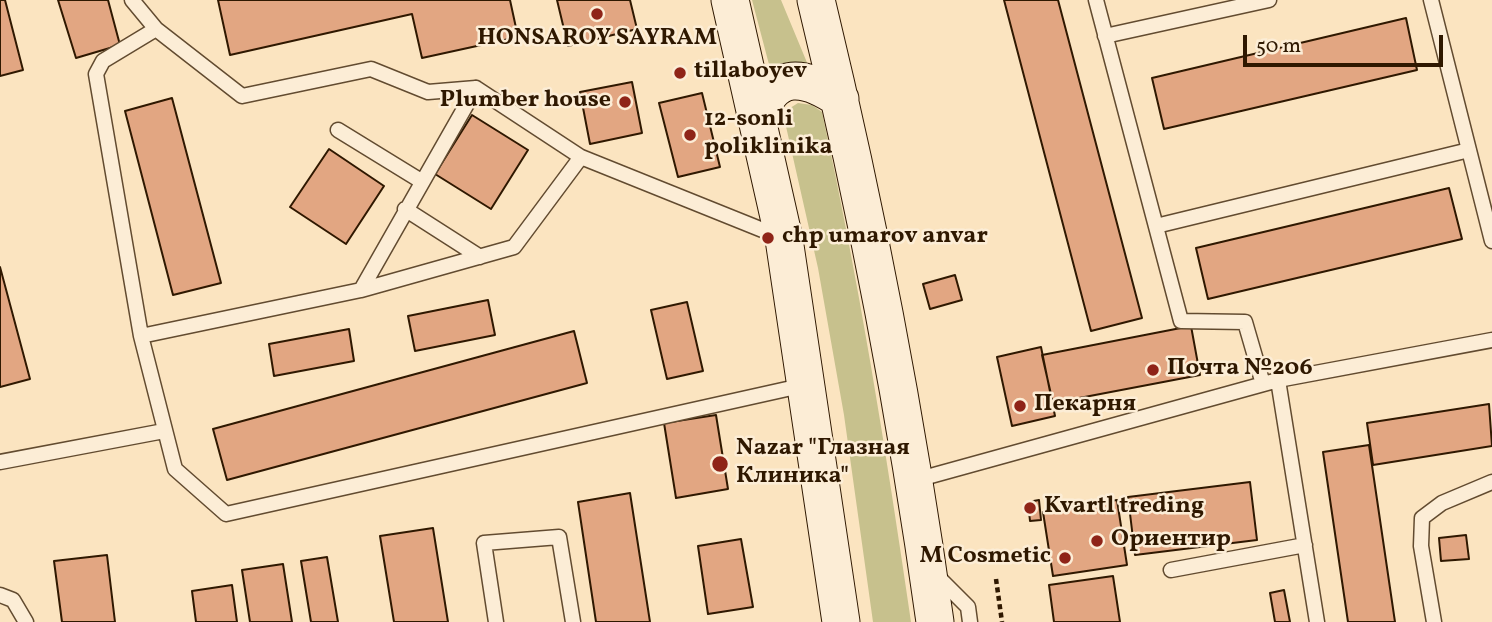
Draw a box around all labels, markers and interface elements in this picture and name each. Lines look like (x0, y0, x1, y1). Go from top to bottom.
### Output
marker: HONSAROY SAYRAM (589, 6, 605, 22)
scale bar (1247, 21, 1446, 65)
place label: HONSAROY SAYRAM (477, 26, 717, 54)
text: 50 m (1256, 32, 1301, 61)
place label: tillaboyev (694, 59, 807, 87)
marker: tillaboyev (672, 65, 688, 81)
place label: Plumber house (440, 88, 611, 116)
marker: Plumber house (617, 94, 633, 110)
place label: 12-sonli poliklinika (704, 107, 833, 163)
marker: 12-sonli poliklinika (682, 127, 698, 143)
place label: chp umarov anvar (782, 224, 988, 252)
marker: chp umarov anvar (760, 230, 776, 246)
place label: Почта №206 (1167, 356, 1313, 384)
marker: Почта №206 (1145, 362, 1161, 378)
place label: Пекарня (1034, 392, 1136, 420)
marker: Пекарня (1012, 398, 1028, 414)
place label: Nazar "Глазная Клиника" (736, 436, 910, 492)
marker: Nazar "Глазная Клиника" (710, 454, 730, 474)
place label: Kvartl treding (1044, 494, 1204, 522)
marker: Kvartl treding (1022, 500, 1038, 516)
place label: Ориентир (1111, 527, 1231, 555)
marker: Ориентир (1089, 533, 1105, 549)
place label: M Cosmetic (920, 544, 1051, 572)
marker: M Cosmetic (1057, 550, 1073, 566)

